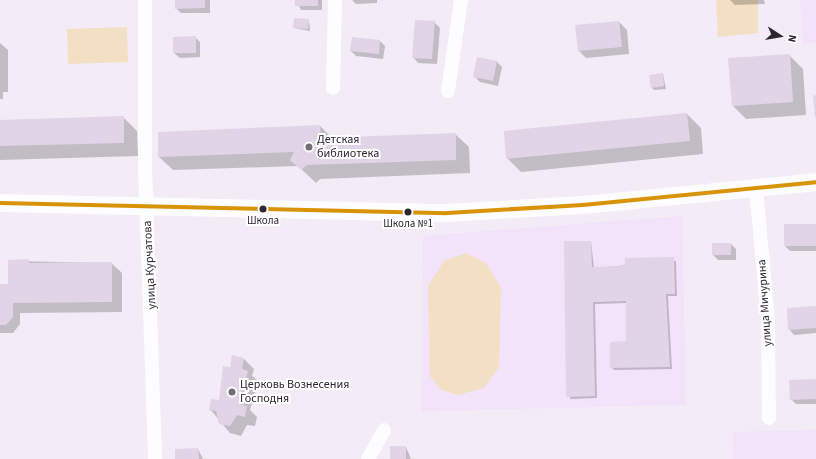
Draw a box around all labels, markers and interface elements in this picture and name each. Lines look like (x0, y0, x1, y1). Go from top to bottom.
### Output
north arrow (760, 16, 800, 56)
text: N (784, 33, 800, 44)
place label: Детская библиотека (317, 133, 379, 161)
marker: Детская библиотека (304, 142, 314, 152)
marker: Школа (258, 204, 268, 214)
marker: Школа №1 (403, 207, 413, 217)
place label: Школа (247, 214, 279, 228)
place label: Школа №1 (383, 217, 433, 231)
street label: улица Курчатова (140, 220, 160, 310)
street label: улица Мичурина (755, 259, 775, 347)
place label: Церковь Вознесения Господня (240, 378, 349, 406)
marker: Церковь Вознесения Господня (227, 387, 237, 397)

